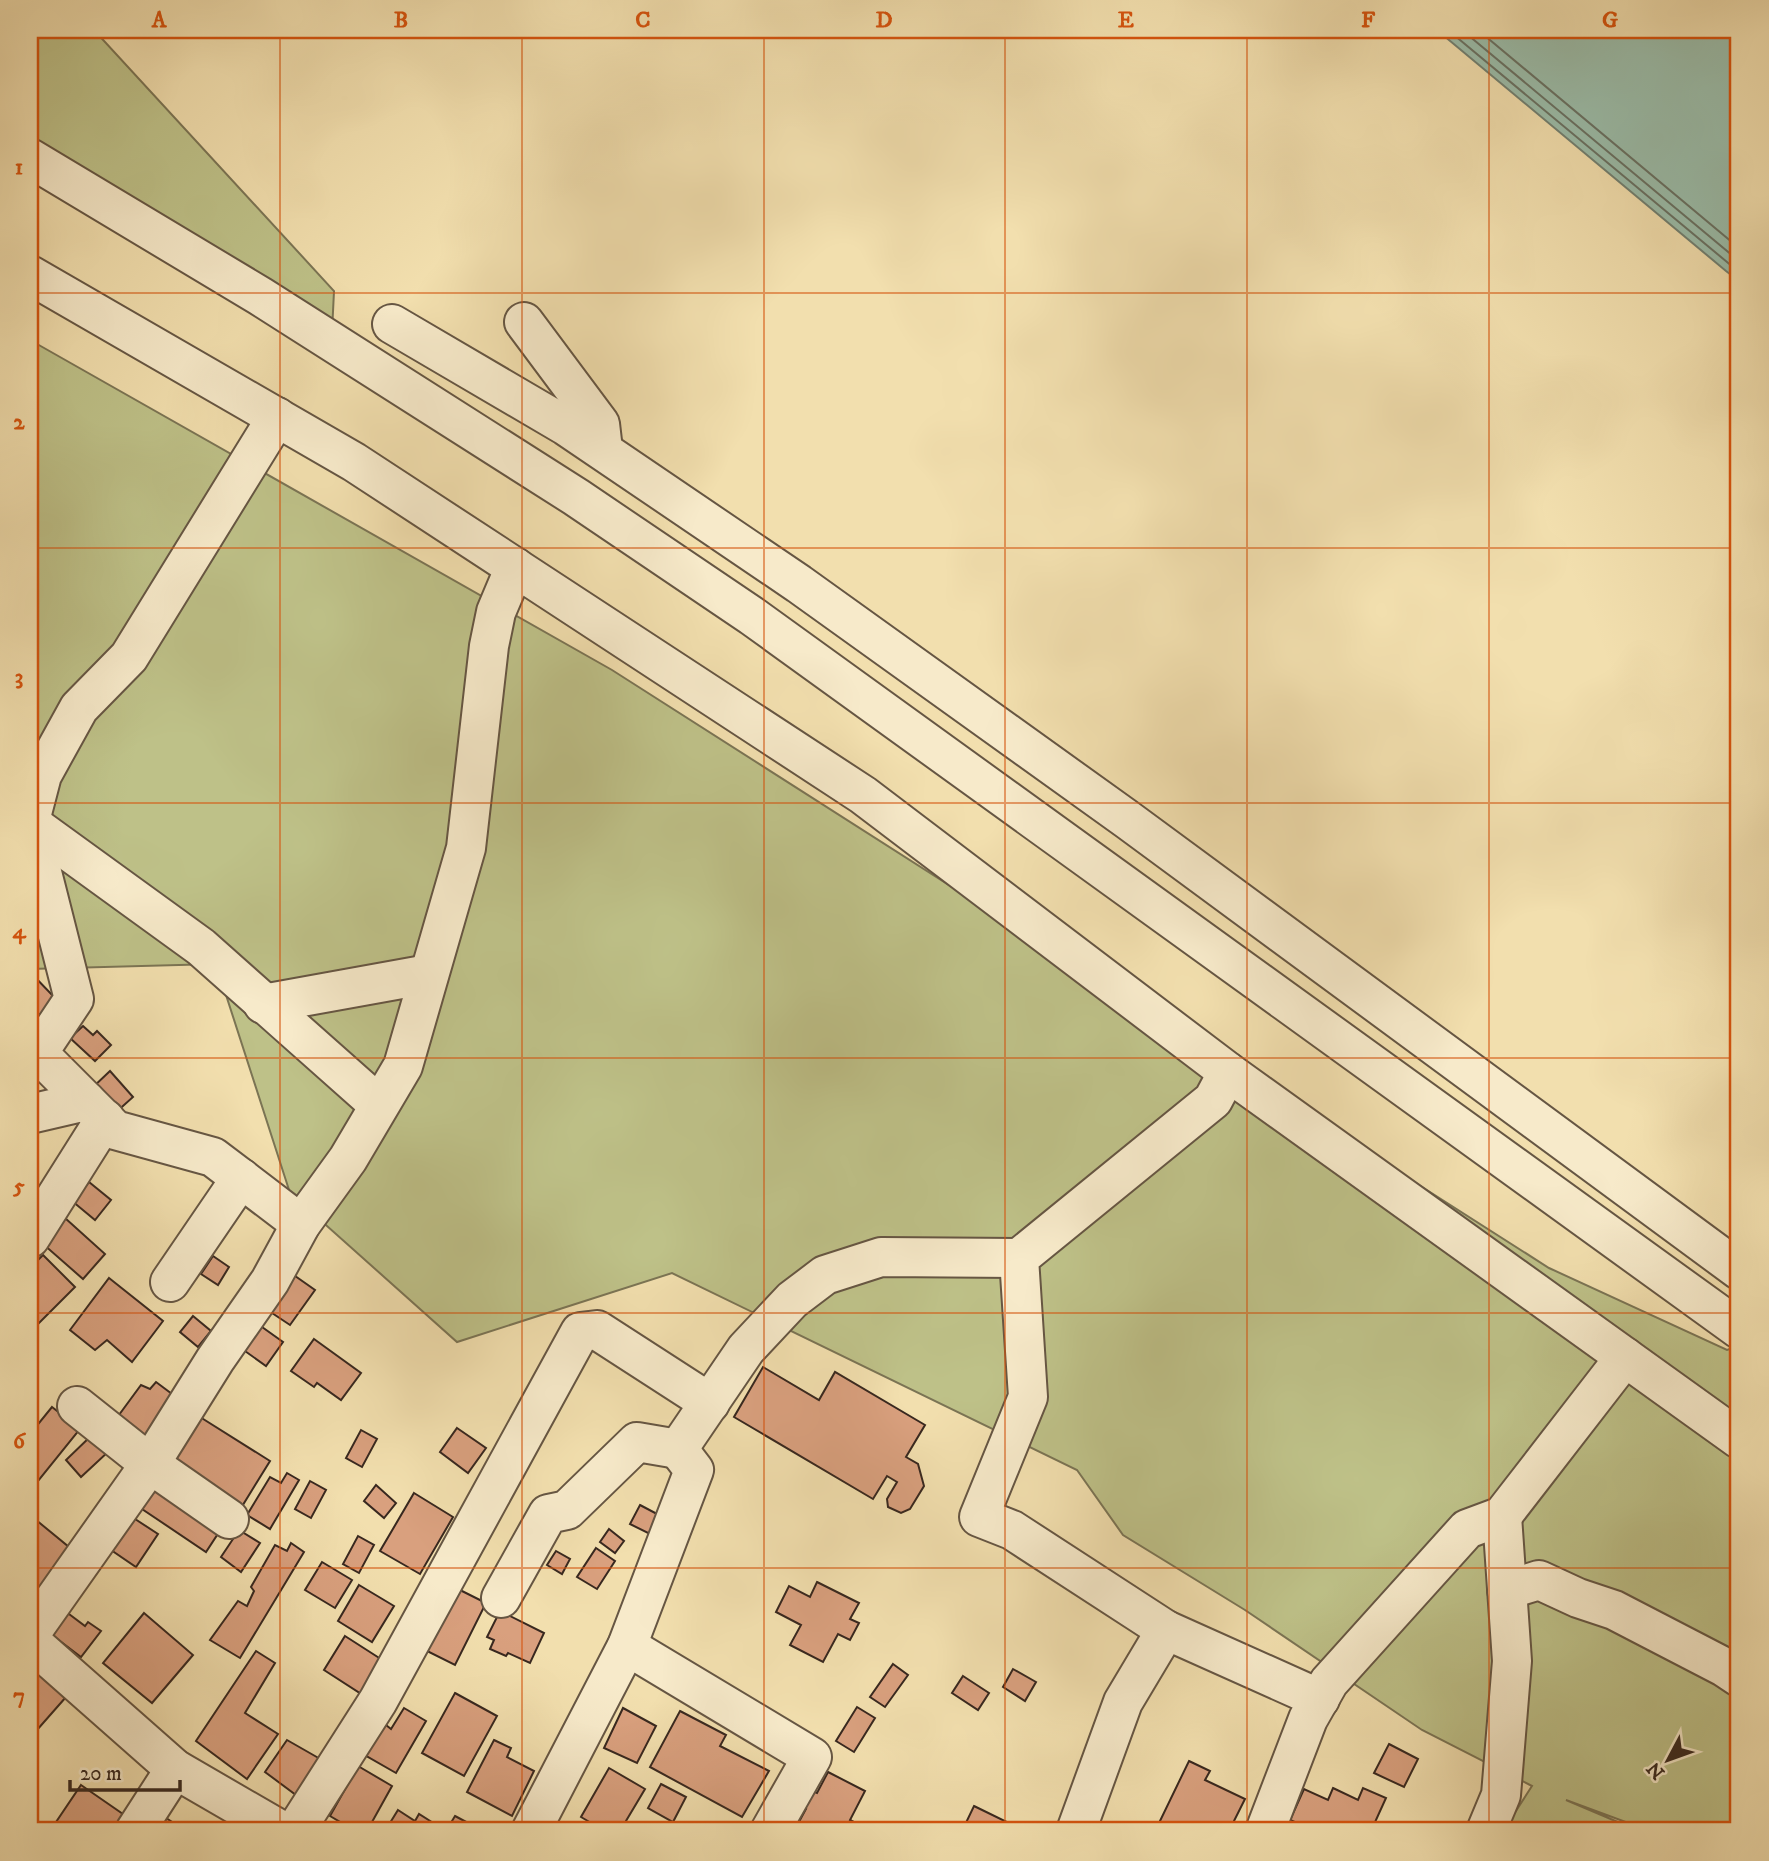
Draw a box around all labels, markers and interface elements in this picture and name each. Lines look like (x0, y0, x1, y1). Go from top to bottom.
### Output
text: A (151, 6, 168, 35)
text: B (394, 6, 408, 35)
text: C (635, 6, 651, 35)
text: D (875, 6, 893, 35)
text: E (1118, 6, 1134, 35)
text: F (1361, 6, 1376, 35)
text: G (1602, 6, 1618, 35)
text: 1 (15, 153, 23, 182)
text: 2 (13, 408, 25, 437)
text: 3 (15, 663, 23, 692)
text: 4 (12, 917, 27, 946)
text: 5 (12, 1172, 25, 1201)
text: 6 (13, 1427, 27, 1456)
text: 7 (13, 1682, 25, 1711)
north arrow (1632, 1724, 1702, 1794)
scale bar (70, 1749, 180, 1793)
text: N (1642, 1756, 1670, 1784)
text: 20 m (80, 1761, 122, 1787)

